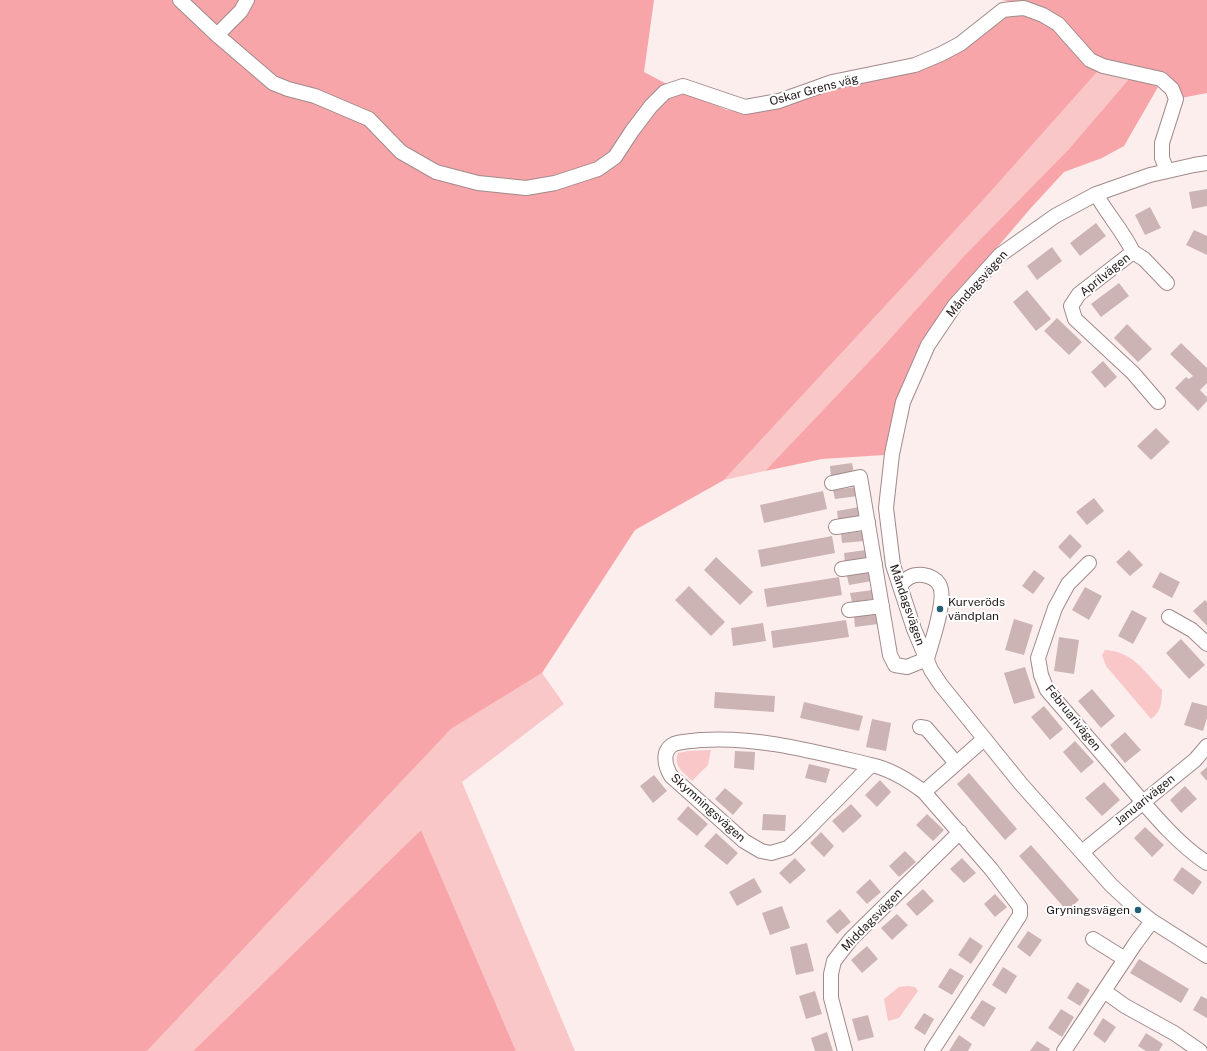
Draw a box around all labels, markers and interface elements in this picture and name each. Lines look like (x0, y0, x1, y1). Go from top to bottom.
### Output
street label: Oskar Grens väg (768, 71, 860, 109)
street label: Måndagsvägen (943, 248, 1011, 320)
street label: Aprilvägen (1077, 250, 1133, 300)
street label: Måndagsvägen (886, 563, 928, 647)
place label: Kurveröds vändplan (948, 595, 1005, 623)
marker: Kurveröds vändplan (935, 604, 945, 614)
street label: Februarivägen (1042, 682, 1104, 754)
street label: Skymningsvägen (668, 771, 748, 845)
street label: Januarivägen (1112, 771, 1178, 829)
street label: Middagsvägen (839, 886, 905, 954)
place label: Gryningsvägen (1046, 903, 1130, 917)
marker: Gryningsvägen (1133, 905, 1143, 915)

